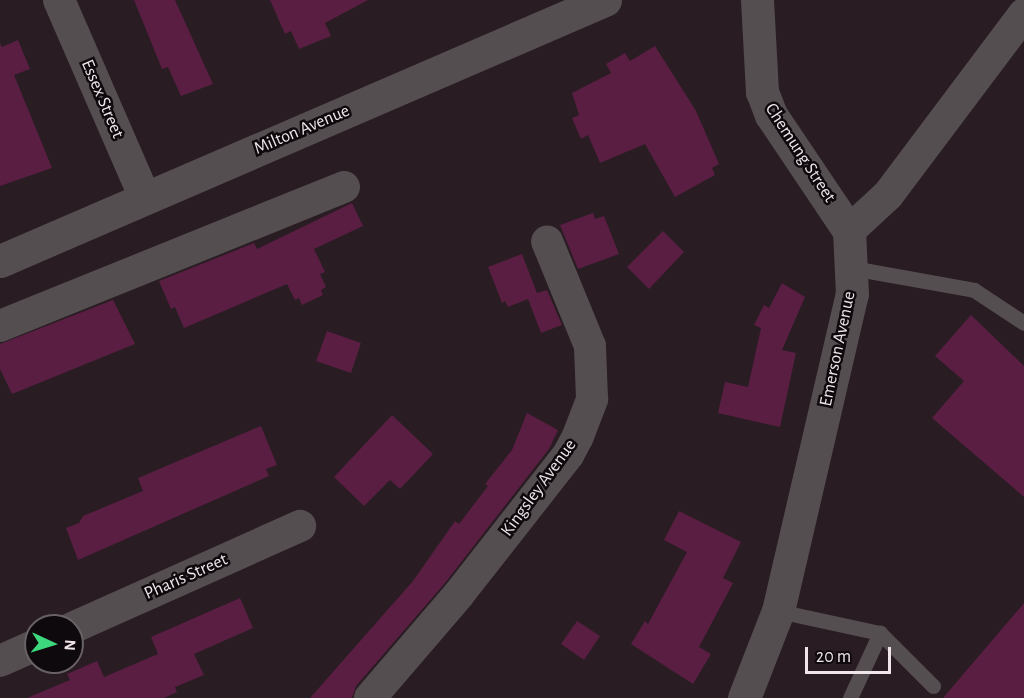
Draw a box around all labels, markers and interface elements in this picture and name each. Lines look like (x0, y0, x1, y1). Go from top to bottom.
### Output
street label: Essex Street (76, 56, 128, 142)
street label: Chemung Street (760, 99, 840, 207)
street label: Milton Avenue (251, 100, 353, 160)
street label: Emerson Avenue (815, 290, 861, 408)
street label: Kingsley Avenue (497, 435, 581, 541)
street label: Pharis Street (141, 549, 231, 605)
north arrow (24, 614, 84, 674)
scale bar (808, 635, 894, 673)
text: N (62, 639, 78, 651)
text: 20 m (816, 648, 851, 666)

